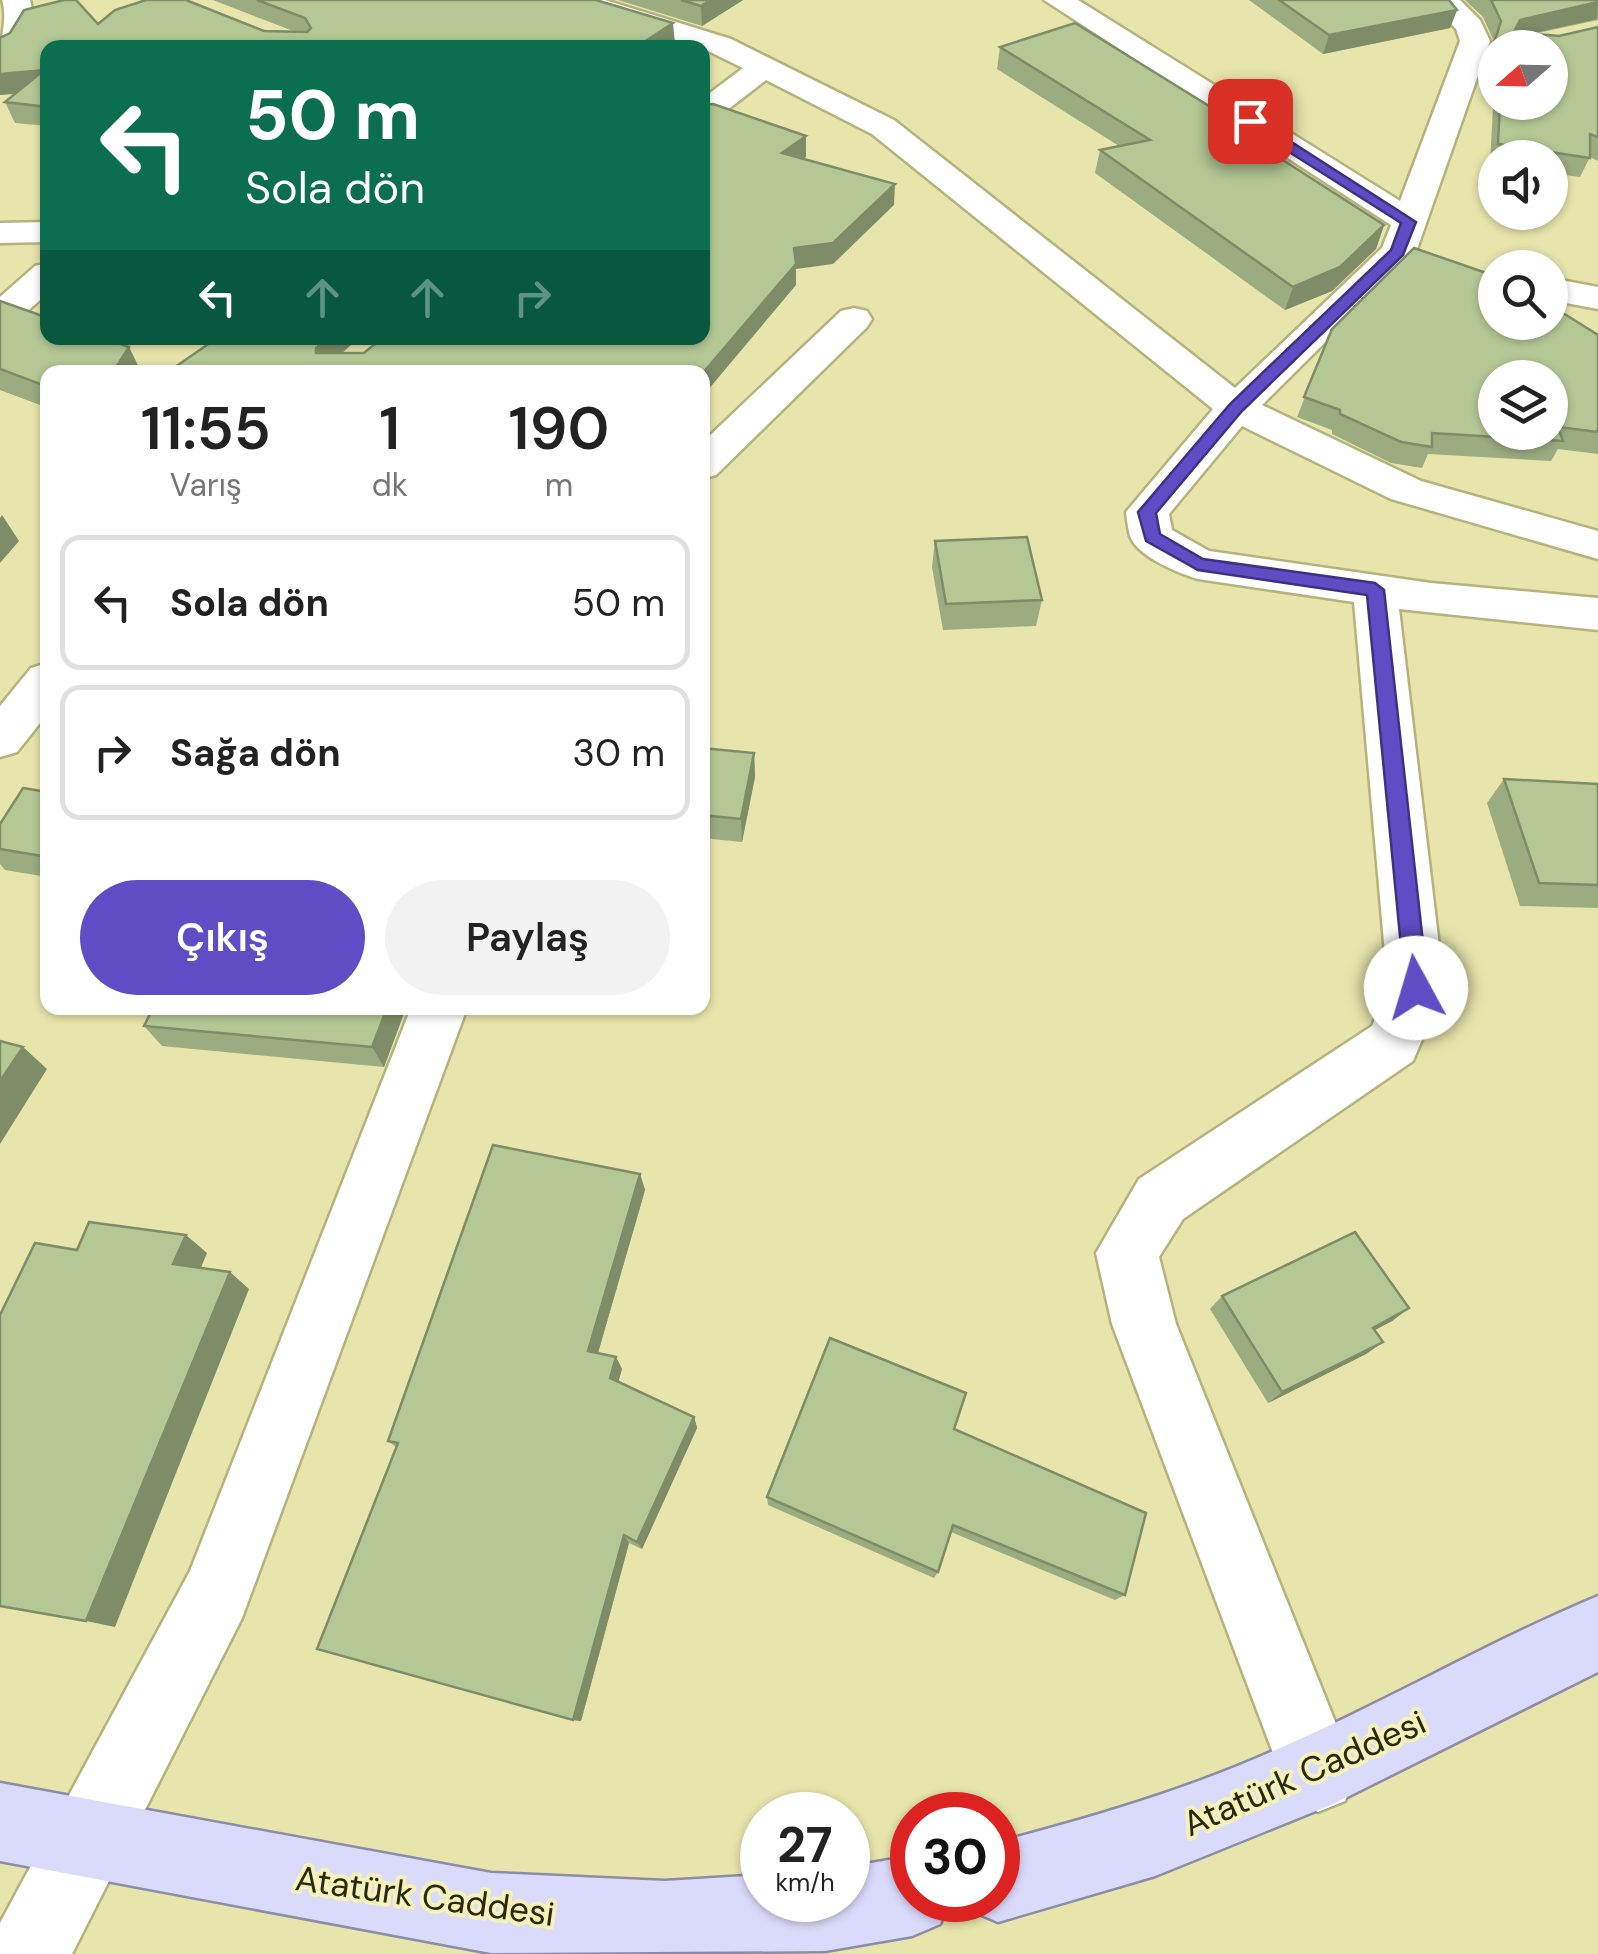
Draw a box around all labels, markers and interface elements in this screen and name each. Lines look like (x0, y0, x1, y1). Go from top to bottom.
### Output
north arrow (1478, 30, 1568, 120)
map controls (1478, 30, 1568, 450)
text: 50 m (245, 70, 420, 161)
pin (1208, 79, 1293, 164)
icon: left (80, 80, 210, 210)
icon: arrive (1223, 94, 1278, 149)
button: sound (1478, 140, 1568, 230)
text: Sola dön (245, 158, 425, 217)
button: search (1478, 250, 1568, 340)
icon: left (190, 270, 245, 325)
icon: ahead (295, 270, 350, 325)
icon: ahead (400, 270, 455, 325)
icon: right (505, 270, 560, 325)
button: layers (1478, 360, 1568, 450)
text: 11:55 (141, 389, 271, 468)
text: 1 (379, 389, 400, 468)
text: 190 (509, 389, 609, 468)
text: Varış (170, 464, 242, 506)
text: dk (372, 464, 408, 506)
text: m (545, 464, 573, 506)
icon: left (85, 575, 140, 630)
text: Sola dön (170, 578, 329, 628)
text: 50 m (572, 578, 665, 628)
icon: right (85, 725, 140, 780)
text: Sağa dön (170, 728, 341, 778)
text: 30 m (573, 728, 665, 778)
button: Çıkış (80, 880, 365, 995)
button: Paylaş (385, 880, 670, 995)
position arrow (1364, 936, 1468, 1040)
street label: Atatürk Caddesi (1175, 1699, 1433, 1847)
speed limit sign: 30 (890, 1792, 1020, 1922)
text: 27 (777, 1812, 833, 1878)
street label: Atatürk Caddesi (293, 1855, 557, 1937)
text: km/h (775, 1866, 835, 1899)

